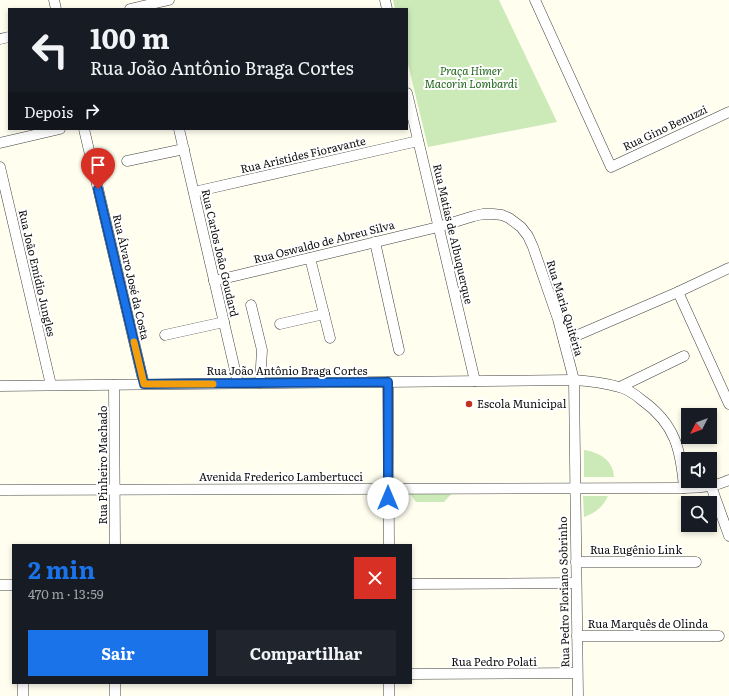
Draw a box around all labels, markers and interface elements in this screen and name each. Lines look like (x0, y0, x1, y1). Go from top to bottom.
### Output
text: 100 m (90, 16, 170, 58)
icon: left (24, 24, 76, 76)
text: Rua João Antônio Braga Cortes (90, 54, 354, 81)
park label: Praça Himer Macorin Lombardi (425, 62, 518, 91)
text: Depois (24, 100, 73, 123)
icon: right (81, 100, 103, 122)
street label: Rua Gino Benuzzi (620, 100, 710, 154)
street label: Rua Aristides Fioravante (238, 132, 367, 176)
pin (81, 148, 115, 189)
icon: arrive (87, 154, 109, 176)
street label: Rua Matias de Albuquerque (430, 162, 478, 306)
street label: Rua Carlos João Goudard (198, 187, 244, 318)
street label: Rua João Emídio Jungles (16, 208, 60, 338)
street label: Rua Álvaro José da Costa (110, 212, 154, 341)
street label: Rua Oswaldo de Abreu Silva (252, 216, 396, 266)
street label: Rua Maria Quitéria (544, 258, 588, 358)
street label: Rua João Antônio Braga Cortes (206, 362, 368, 378)
place label: Escola Municipal (477, 395, 567, 411)
marker: Escola Municipal (464, 399, 474, 409)
street label: Rua Pinheiro Machado (94, 406, 110, 524)
north arrow (681, 408, 717, 444)
map controls (681, 408, 717, 532)
button: sound (681, 452, 717, 488)
street label: Avenida Frederico Lambertucci (199, 468, 363, 484)
position arrow (367, 477, 409, 519)
button: search (681, 496, 717, 532)
street label: Rua Pedro Floriano Sobrinho (554, 516, 572, 668)
street label: Rua Eugênio Link (590, 541, 682, 557)
text: 2 min (28, 551, 95, 586)
button: close (354, 557, 396, 599)
text: 470 m · 13:59 (28, 584, 104, 603)
street label: Rua Marquês de Olinda (588, 615, 708, 631)
button: Sair (28, 630, 208, 676)
button: Compartilhar (216, 630, 396, 676)
street label: Rua Pedro Polati (451, 653, 537, 669)

